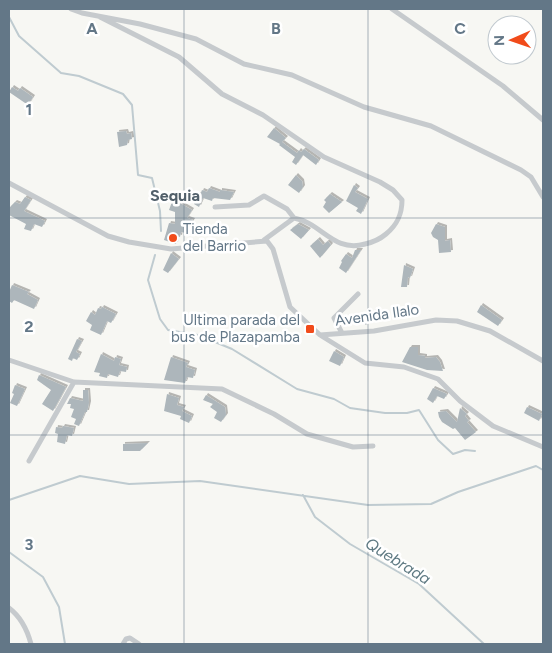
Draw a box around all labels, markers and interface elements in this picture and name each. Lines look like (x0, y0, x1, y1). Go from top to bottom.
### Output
north arrow (487, 15, 537, 65)
text: A (86, 19, 98, 38)
text: B (271, 19, 281, 38)
text: C (454, 19, 466, 38)
text: N (491, 35, 508, 46)
text: 1 (26, 100, 32, 119)
district label: Sequia (150, 186, 200, 205)
place label: Tienda del Barrio (183, 220, 246, 255)
marker: Tienda del Barrio (167, 232, 179, 244)
street label: Avenida Ilalo (334, 300, 421, 330)
place label: Ultima parada del bus de Plazapamba (171, 311, 300, 346)
text: 2 (24, 317, 34, 336)
marker: Ultima parada del bus de Plazapamba (304, 323, 316, 335)
water label: Quebrada (362, 534, 434, 588)
text: 3 (25, 535, 34, 554)

